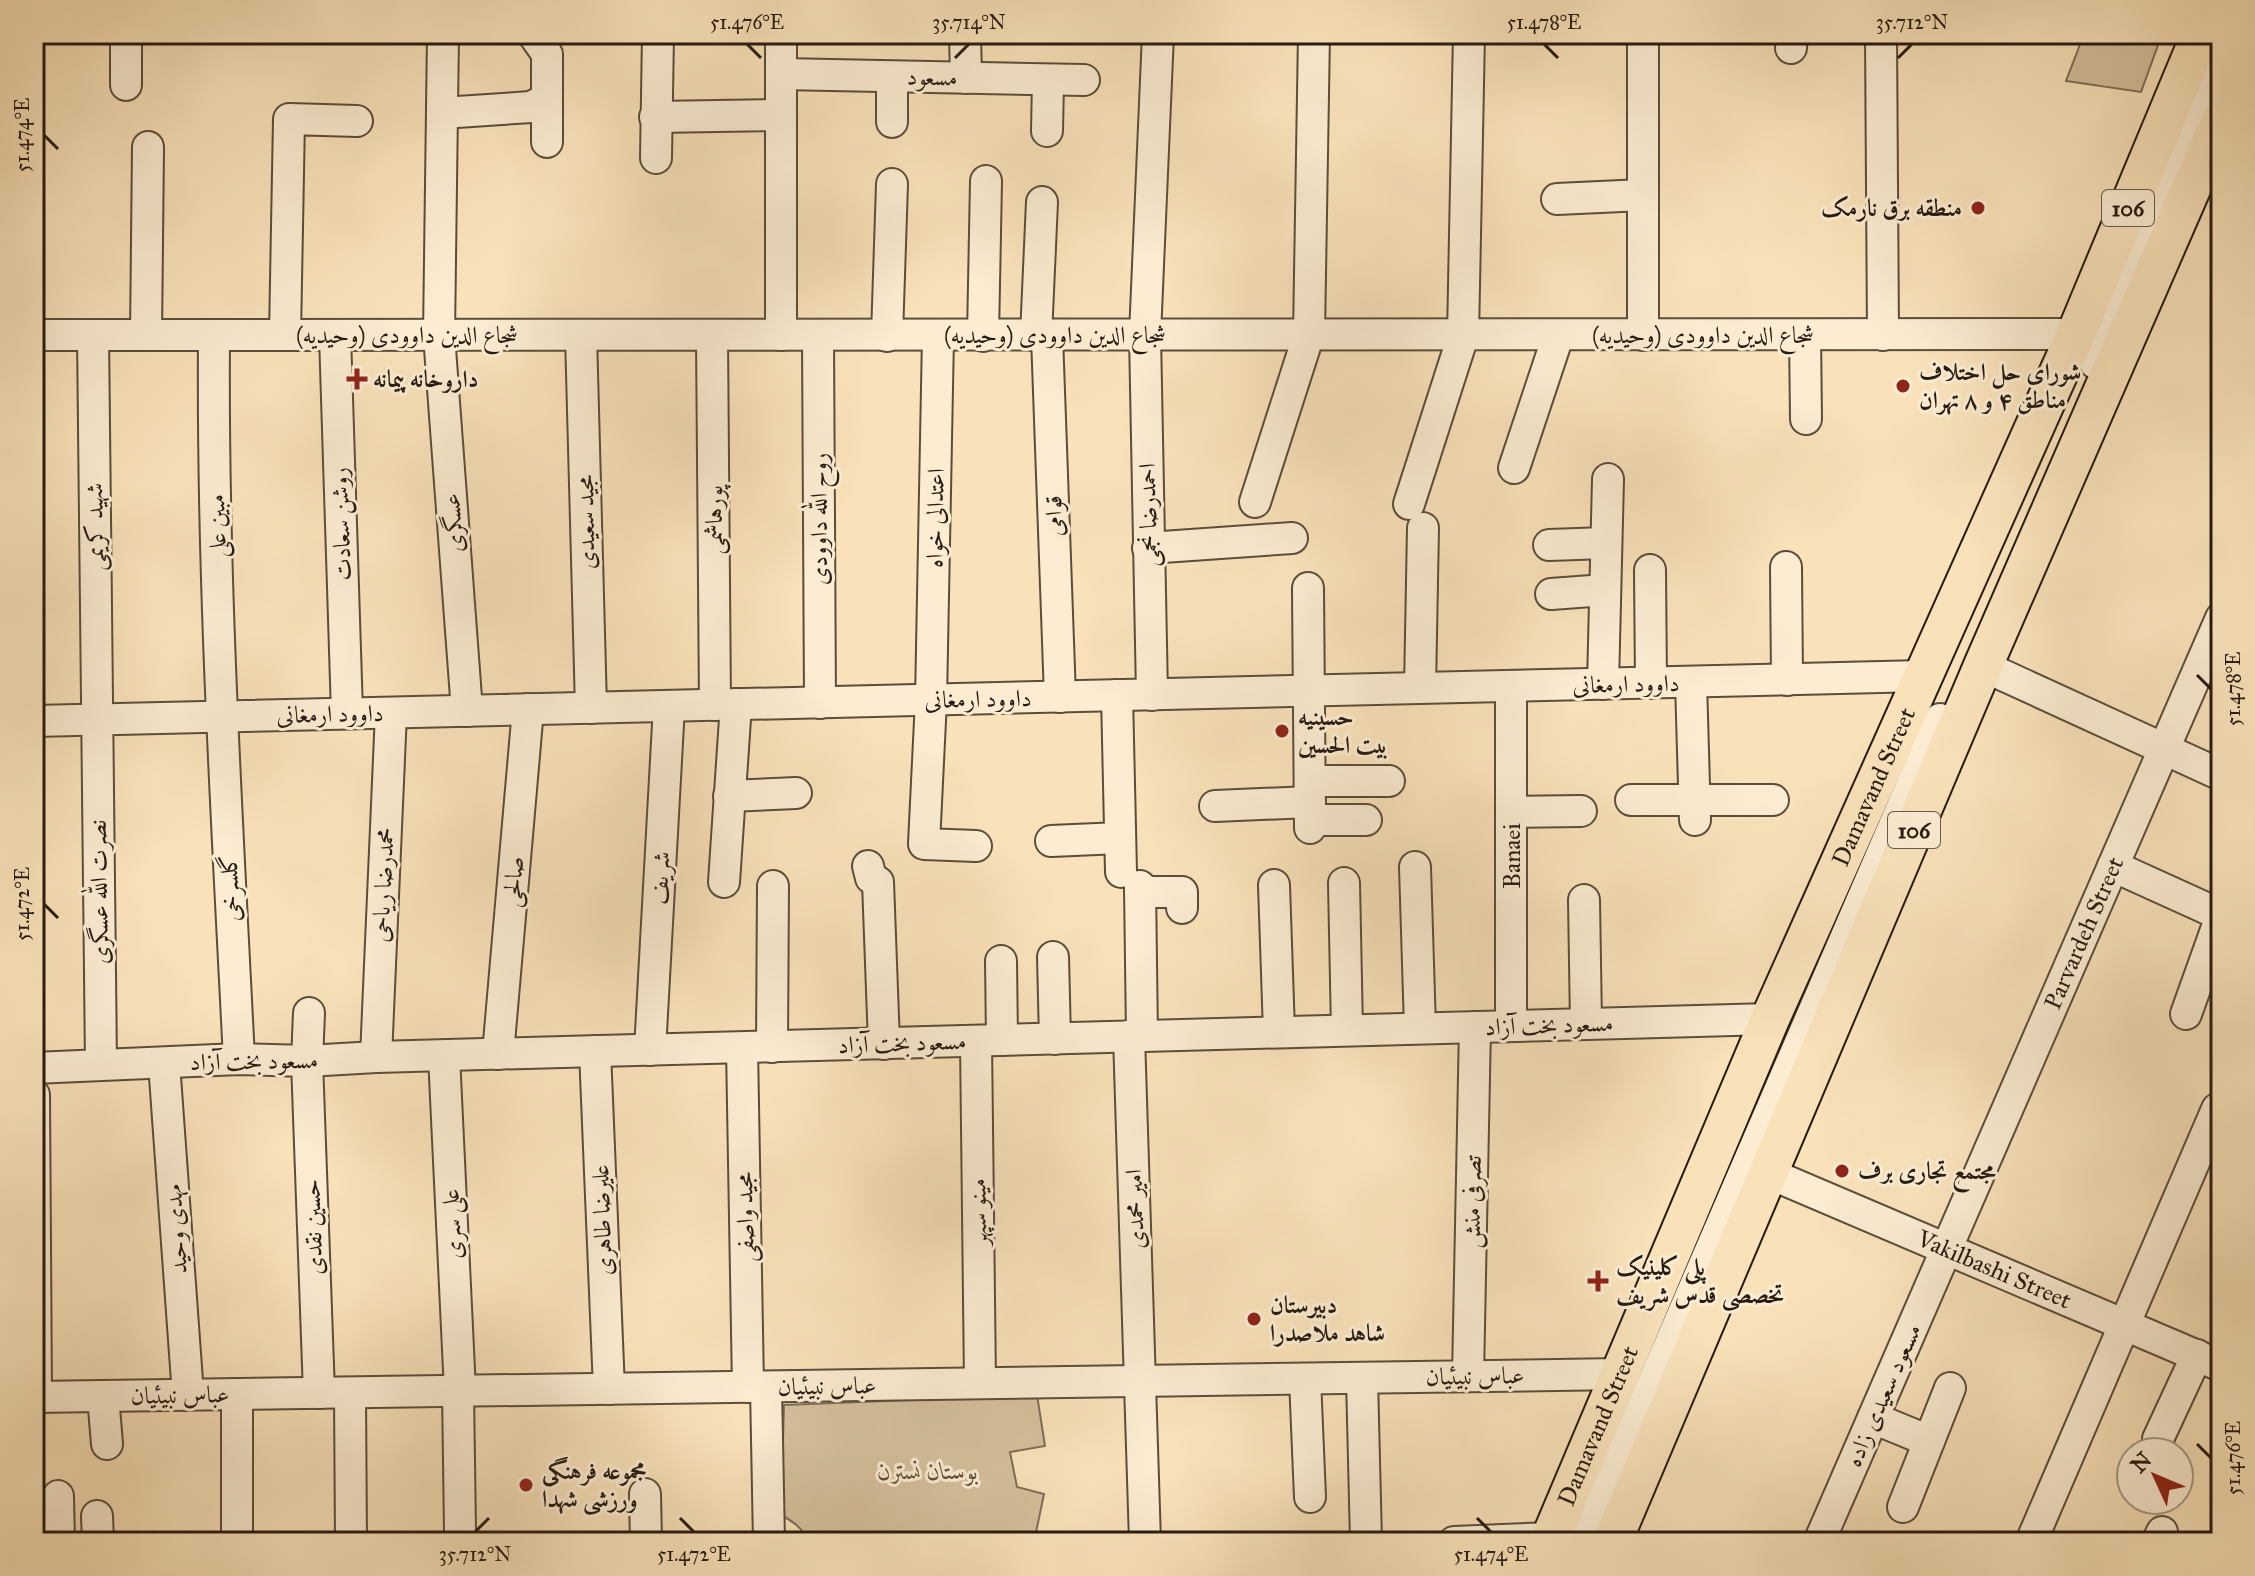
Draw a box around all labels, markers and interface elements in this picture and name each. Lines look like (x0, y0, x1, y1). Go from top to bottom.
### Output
text: 51.476°E (710, 10, 784, 34)
text: 35.714°N (932, 10, 1006, 34)
text: 51.478°E (1507, 10, 1581, 34)
text: 35.712°N (1876, 10, 1948, 34)
street label: مسعود (906, 62, 958, 92)
text: 51.474°E (10, 98, 34, 172)
road number: 106 (2102, 190, 2154, 226)
place label: منطقه برق نارمک (1821, 193, 1962, 223)
marker: منطقه برق نارمک (1969, 199, 1987, 217)
street label: شجاع الدین داوودی (وحیدیه) (296, 320, 518, 355)
street label: شجاع الدین داوودی (وحیدیه) (944, 320, 1166, 355)
street label: شجاع الدین داوودی (وحیدیه) (1592, 320, 1814, 355)
place label: شورای حل اختلاف مناطق ۴ و ۸ تهران (1919, 357, 2081, 416)
place label: داروخانه پیمانه (373, 364, 479, 394)
marker: داروخانه پیمانه (348, 370, 366, 388)
marker: شورای حل اختلاف مناطق ۴ و ۸ تهران (1894, 377, 1912, 395)
street label: روح الله داوودی (800, 453, 840, 585)
street label: احمدرضا نجمی (1132, 463, 1166, 567)
street label: روشن سعادت (324, 467, 359, 581)
street label: اعتدالی خواه (919, 468, 951, 568)
street label: مجید سعیدی (570, 474, 602, 570)
street label: شهید کریمی (79, 483, 113, 571)
street label: پورهاشمی (699, 484, 731, 555)
street label: عسگری (436, 492, 470, 554)
street label: مبین علی (201, 493, 235, 558)
street label: قوامی (1038, 495, 1070, 537)
text: 51.478°E (2221, 652, 2245, 726)
street label: داوود ارمغانی (1572, 668, 1680, 700)
street label: داوود ارمغانی (924, 683, 1032, 715)
street label: داوود ارمغانی (276, 698, 384, 730)
place label: حسینیه بیت الحسین (1298, 702, 1388, 760)
street label: Damavand Street (1825, 702, 1922, 871)
marker: حسینیه بیت الحسین (1273, 722, 1291, 740)
road number: 106 (1888, 812, 1940, 848)
street label: نصرت الله عسگری (79, 819, 116, 965)
street label: Banaei (1497, 823, 1527, 889)
street label: محمدرضا ریاحی (365, 827, 401, 943)
street label: شریف (644, 851, 677, 905)
street label: Parvardeh Street (2038, 852, 2130, 1014)
street label: گلسرخی (213, 854, 248, 922)
street label: صالحی (496, 855, 532, 909)
text: 51.472°E (10, 867, 34, 941)
street label: مسعود بخت آزاد (1484, 1008, 1614, 1042)
street label: مسعود بخت آزاد (837, 1026, 967, 1060)
street label: مسعود بخت آزاد (189, 1045, 319, 1077)
street label: تصرفی منش (1456, 1155, 1489, 1249)
place label: مجتمع تجاری برف (1858, 1156, 1996, 1193)
marker: مجتمع تجاری برف (1833, 1162, 1851, 1180)
street label: علیرضا طاهری (585, 1164, 619, 1276)
street label: امیر محمدی (1119, 1168, 1151, 1250)
street label: مجید واصفی (729, 1171, 763, 1262)
street label: حسین نقدی (296, 1178, 330, 1276)
street label: مینو سپهر (962, 1178, 995, 1249)
street label: مهدی وحید (158, 1183, 194, 1275)
street label: علی سری (435, 1188, 471, 1260)
street label: Vakilbashi Street (1912, 1223, 2076, 1316)
place label: پلی کلینیک تخصصی قدس شریف (1616, 1252, 1784, 1312)
marker: پلی کلینیک تخصصی قدس شریف (1587, 1270, 1609, 1292)
place label: دبیرستان شاهد ملاصدرا (1270, 1290, 1385, 1348)
marker: دبیرستان شاهد ملاصدرا (1245, 1310, 1263, 1328)
street label: مسعود سعیدی زاده (1838, 1319, 1928, 1471)
street label: Damavand Street (1551, 1341, 1645, 1510)
street label: عباس نبیئیان (1425, 1360, 1525, 1392)
street label: عباس نبیئیان (777, 1370, 877, 1402)
street label: عباس نبیئیان (130, 1379, 230, 1411)
text: 51.476°E (2221, 1421, 2245, 1495)
north arrow (2115, 1436, 2195, 1516)
text: N (2125, 1446, 2157, 1479)
place label: مجموعه فرهنگی ورزشی شهدا (542, 1456, 646, 1516)
park label: بوستان نسترن (878, 1456, 979, 1486)
marker: مجموعه فرهنگی ورزشی شهدا (517, 1476, 535, 1494)
text: 35.712°N (439, 1542, 511, 1566)
text: 51.472°E (657, 1542, 731, 1566)
text: 51.474°E (1454, 1542, 1528, 1566)

